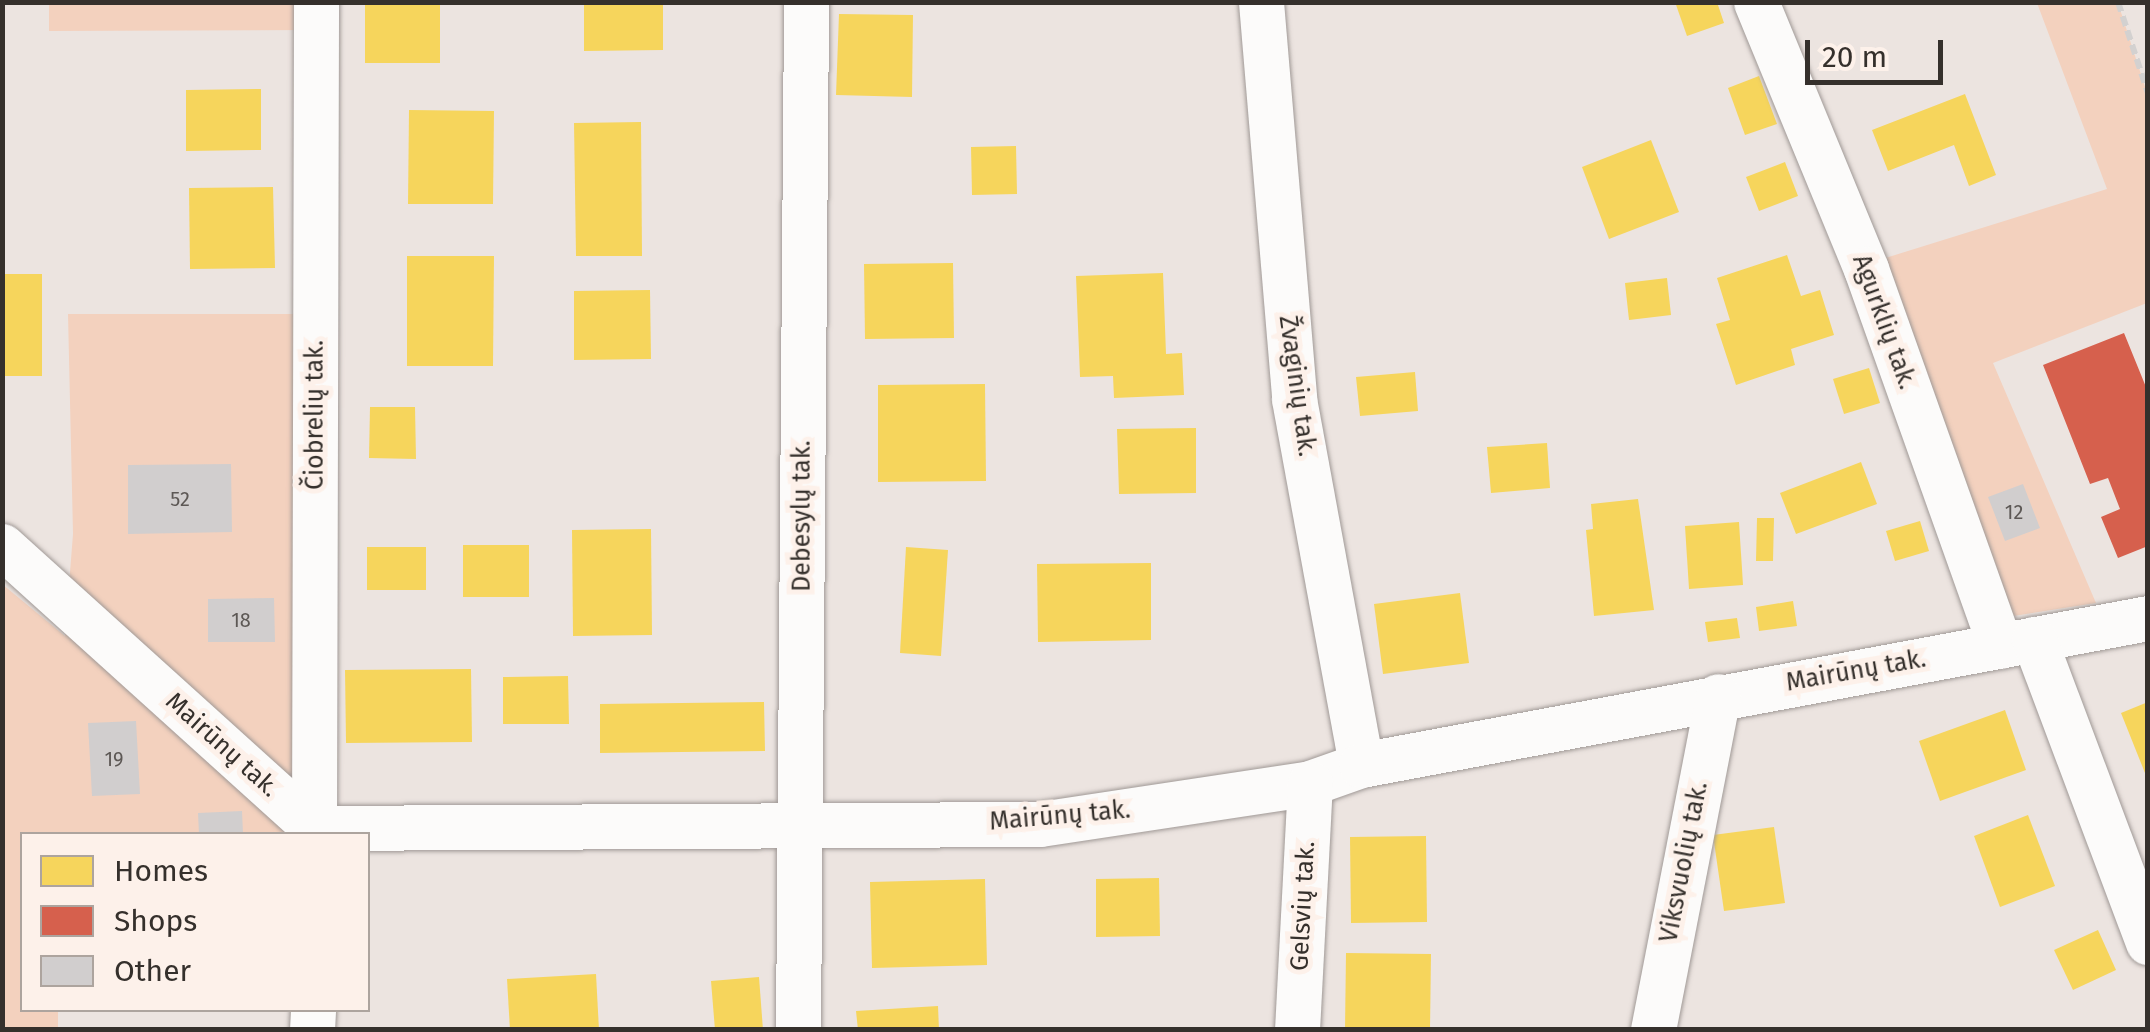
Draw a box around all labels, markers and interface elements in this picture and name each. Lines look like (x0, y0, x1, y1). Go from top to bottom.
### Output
scale bar (1810, 20, 1948, 82)
text: 20 m (1822, 39, 1887, 75)
street label: Agurklių tak. (1846, 251, 1922, 393)
street label: Žvaginių tak. (1272, 314, 1322, 458)
street label: Čiobrelių tak. (300, 340, 330, 490)
street label: Debesylų tak. (787, 440, 817, 592)
house number: 52 (170, 487, 190, 511)
house number: 12 (2005, 500, 2023, 524)
house number: 18 (231, 608, 251, 632)
street label: Mairūnų tak. (1784, 644, 1928, 698)
street label: Mairūnų tak. (159, 687, 285, 803)
house number: 19 (104, 747, 124, 771)
street label: Viksvuolių tak. (1654, 779, 1714, 945)
street label: Mairūnų tak. (988, 795, 1132, 837)
legend (20, 832, 370, 1012)
street label: Gelsvių tak. (1285, 840, 1321, 972)
text: Homes (114, 853, 208, 889)
text: Shops (114, 903, 197, 939)
text: Other (114, 953, 191, 989)

